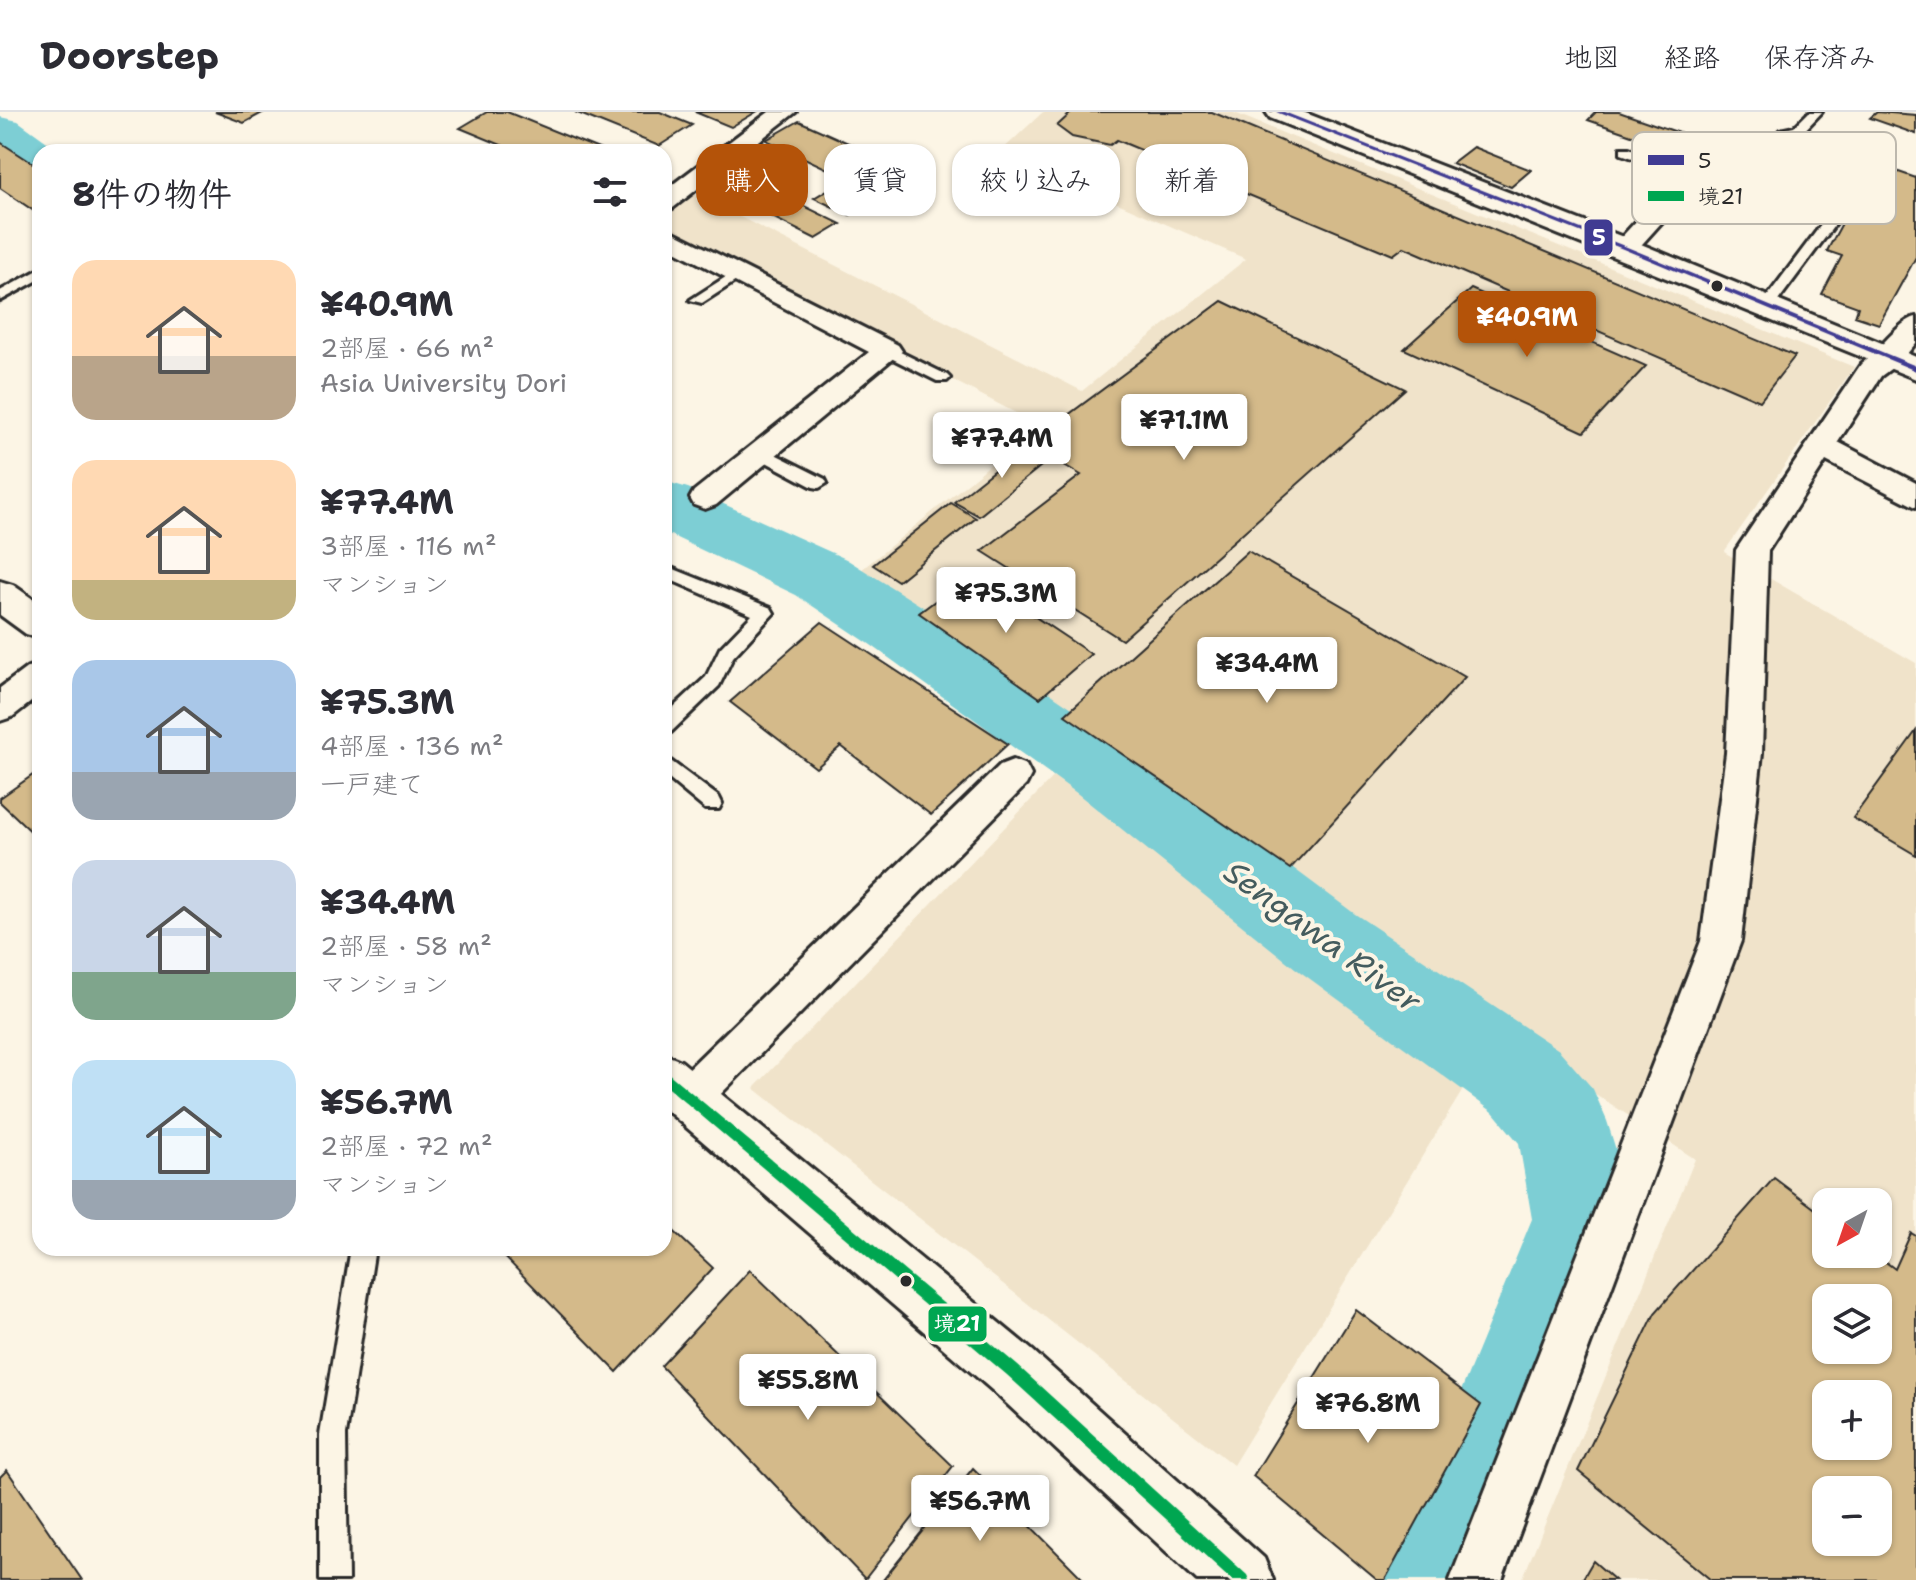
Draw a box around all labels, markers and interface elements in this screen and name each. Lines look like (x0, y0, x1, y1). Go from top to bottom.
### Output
text: Doorstep (40, 30, 219, 81)
text: 地図 (1564, 38, 1620, 76)
text: 経路 (1664, 38, 1720, 76)
text: 保存済み (1764, 38, 1876, 76)
legend (1632, 132, 1896, 224)
chip: 購入 (696, 144, 808, 216)
chip: 賃貸 (824, 144, 936, 216)
chip: 絞り込み (952, 144, 1120, 216)
chip: 新着 (1136, 144, 1248, 216)
text: 5 (1698, 146, 1712, 175)
icon: filters (588, 170, 632, 214)
text: 8件の物件 (72, 171, 232, 217)
text: 境21 (1698, 182, 1744, 211)
line badge: 5 (1583, 218, 1614, 257)
text: 5 (1592, 223, 1606, 252)
unlabelled marker (1709, 278, 1725, 294)
text: ¥40.9M (320, 281, 453, 327)
pin: ¥40.9M (1462, 291, 1592, 359)
icon: home (136, 292, 232, 388)
text: ¥40.9M (1476, 299, 1578, 334)
text: 2部屋 · 66 m² (320, 330, 494, 365)
text: Asia University Dori (320, 365, 567, 400)
pin: ¥71.1M (1119, 394, 1249, 462)
text: ¥71.1M (1139, 402, 1229, 437)
pin: ¥77.4M (937, 412, 1067, 480)
text: ¥77.4M (951, 420, 1053, 455)
text: ¥77.4M (320, 479, 454, 525)
icon: home (136, 492, 232, 588)
text: 3部屋 · 116 m² (320, 528, 497, 563)
text: マンション (320, 566, 449, 601)
pin: ¥75.3M (941, 567, 1071, 635)
text: ¥75.3M (954, 575, 1058, 610)
pin: ¥34.4M (1202, 637, 1332, 705)
text: ¥34.4M (1215, 645, 1319, 680)
text: ¥75.3M (320, 679, 455, 725)
icon: home (136, 692, 232, 788)
text: 4部屋 · 136 m² (320, 728, 504, 763)
text: 一戸建て (320, 766, 424, 801)
water label: Sengawa River (1216, 850, 1431, 1023)
text: ¥34.4M (320, 879, 455, 925)
icon: home (136, 892, 232, 988)
text: 2部屋 · 58 m² (320, 928, 492, 963)
text: マンション (320, 966, 449, 1001)
text: ¥56.7M (320, 1079, 453, 1125)
icon: home (136, 1092, 232, 1188)
text: 2部屋 · 72 m² (320, 1128, 493, 1163)
text: マンション (320, 1166, 449, 1201)
north arrow (1812, 1188, 1892, 1268)
map controls (1812, 1188, 1892, 1556)
unlabelled marker (898, 1273, 914, 1289)
button: layers (1812, 1284, 1892, 1364)
line badge: 境21 (927, 1305, 988, 1343)
text: 境21 (934, 1309, 980, 1338)
pin: ¥55.8M (743, 1354, 873, 1422)
text: ¥55.8M (757, 1362, 859, 1397)
pin: ¥76.8M (1303, 1377, 1433, 1445)
button: + (1812, 1380, 1892, 1460)
text: ¥76.8M (1315, 1385, 1421, 1420)
pin: ¥56.7M (915, 1475, 1045, 1543)
button: − (1812, 1476, 1892, 1556)
text: ¥56.7M (929, 1483, 1031, 1518)

